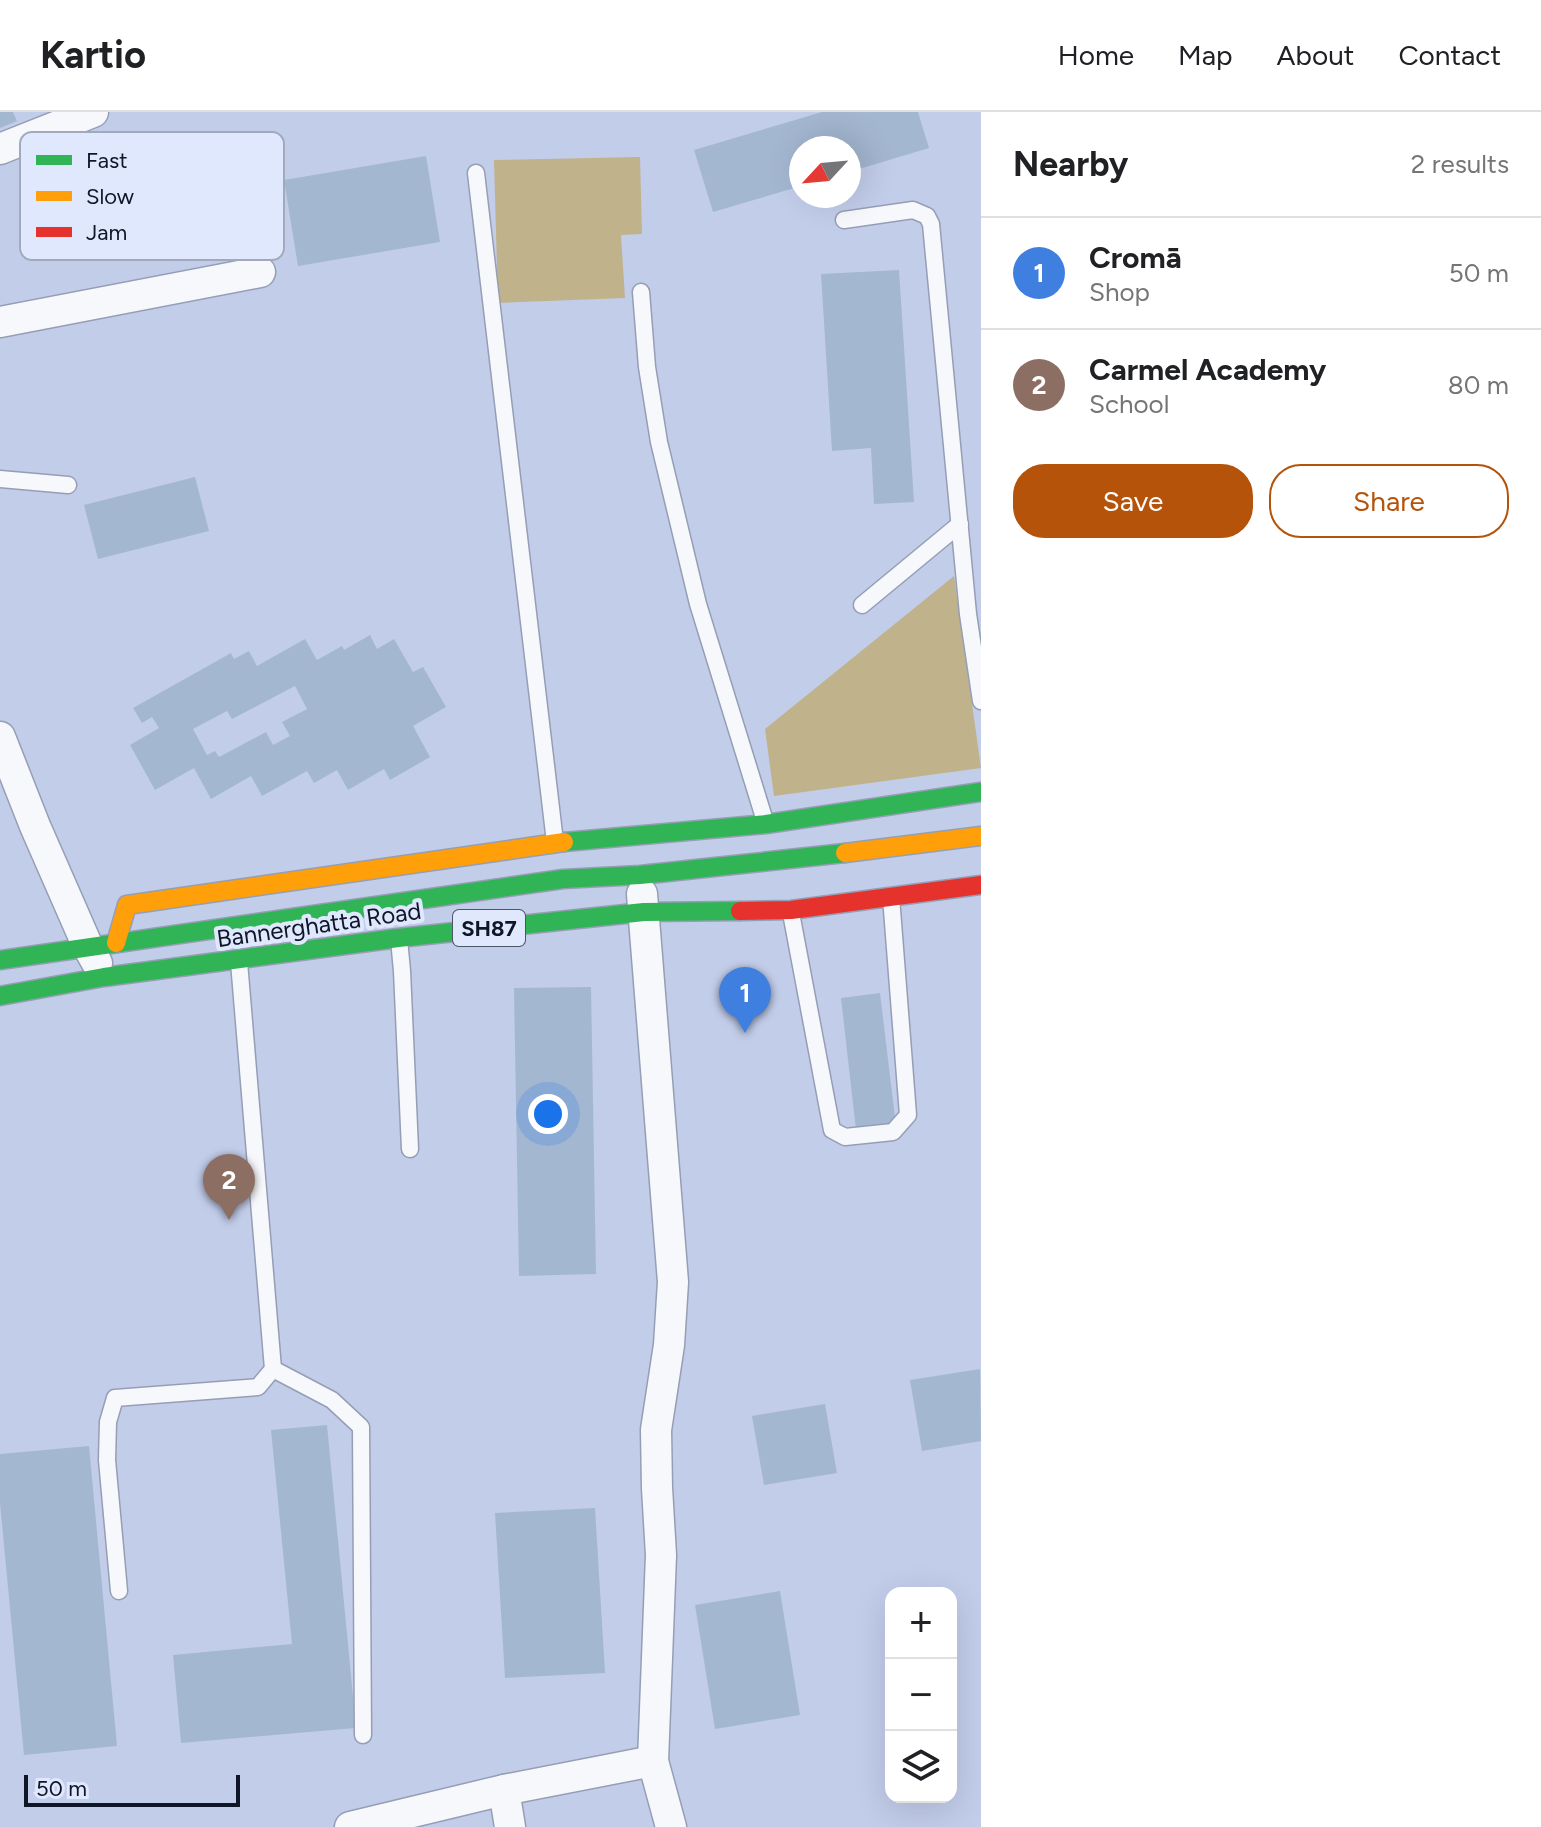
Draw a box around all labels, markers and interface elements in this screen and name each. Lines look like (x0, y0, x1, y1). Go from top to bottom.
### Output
text: Kartio (40, 32, 146, 78)
text: Home (1058, 38, 1134, 72)
text: Map (1178, 38, 1233, 72)
text: About (1277, 38, 1354, 72)
text: Contact (1398, 38, 1501, 72)
legend (20, 132, 284, 260)
north arrow (789, 136, 861, 208)
text: Nearby (1013, 144, 1128, 185)
text: Fast (86, 147, 128, 174)
text: 2 results (1411, 148, 1509, 180)
text: Slow (86, 183, 135, 210)
text: Jam (86, 219, 127, 246)
text: Cromā (1089, 239, 1182, 276)
text: 1 (1034, 257, 1044, 289)
text: 50 m (1449, 257, 1509, 289)
text: Shop (1089, 276, 1150, 308)
text: Carmel Academy (1089, 351, 1326, 388)
text: 2 (1031, 369, 1047, 401)
text: 80 m (1448, 369, 1509, 401)
text: School (1089, 388, 1169, 420)
button: Save (1013, 464, 1253, 538)
button: Share (1269, 464, 1509, 538)
street label: Bannerghatta Road (215, 896, 423, 953)
road number: SH87 (453, 910, 525, 946)
pin: 1 (719, 967, 771, 1033)
your location (528, 1094, 568, 1134)
pin: 2 (203, 1154, 255, 1220)
map controls (885, 1587, 957, 1803)
button: + (885, 1587, 957, 1659)
button: − (885, 1659, 957, 1731)
button: layers (885, 1731, 957, 1803)
scale bar (24, 1771, 240, 1807)
text: 50 m (36, 1775, 87, 1802)

